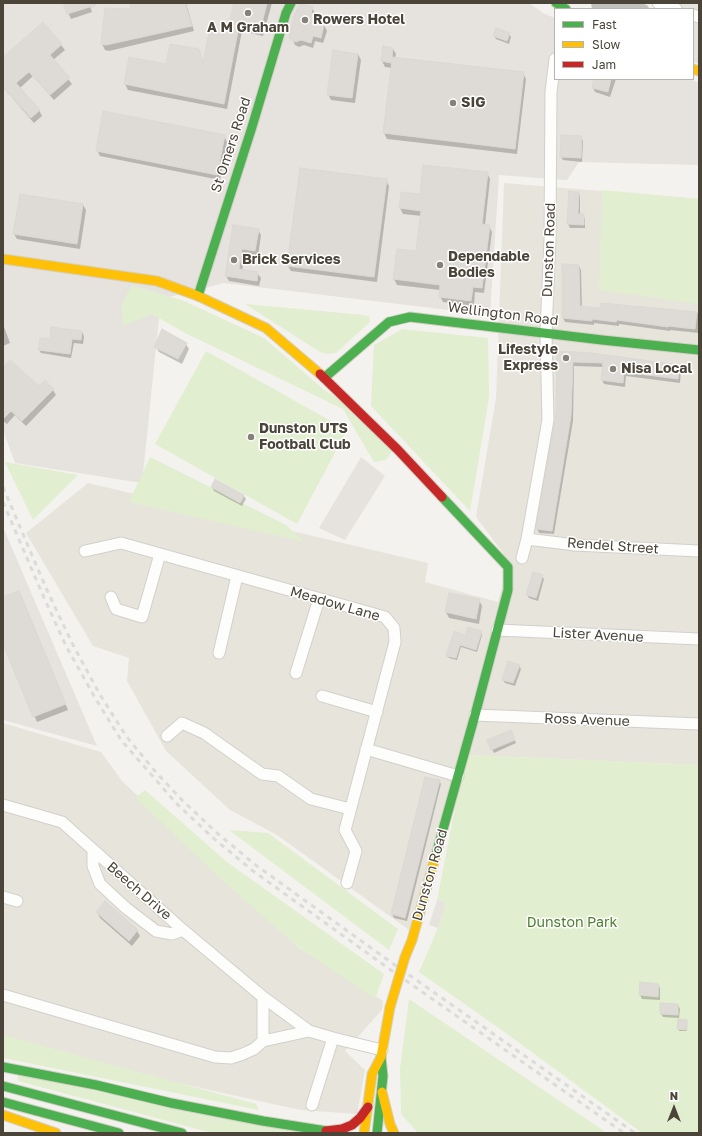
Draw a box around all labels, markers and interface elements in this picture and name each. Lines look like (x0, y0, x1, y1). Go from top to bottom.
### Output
marker: A M Graham (243, 8, 253, 18)
legend (554, 8, 694, 80)
place label: Rowers Hotel (313, 12, 405, 28)
marker: Rowers Hotel (300, 15, 310, 25)
text: Fast (592, 17, 617, 32)
place label: A M Graham (207, 20, 289, 36)
text: Slow (592, 37, 620, 52)
text: Jam (592, 57, 616, 72)
street label: St Omers Road (208, 95, 254, 195)
place label: SIG (461, 95, 485, 111)
marker: SIG (448, 98, 458, 108)
street label: Dunston Road (539, 202, 559, 298)
place label: Dependable Bodies (448, 249, 530, 282)
place label: Brick Services (242, 252, 341, 268)
marker: Brick Services (229, 255, 239, 265)
marker: Dependable Bodies (435, 260, 445, 270)
street label: Wellington Road (447, 299, 559, 329)
place label: Lifestyle Express (498, 342, 558, 374)
marker: Lifestyle Express (561, 353, 571, 363)
place label: Nisa Local (621, 361, 692, 377)
marker: Nisa Local (608, 364, 618, 374)
place label: Dunston UTS Football Club (259, 421, 351, 454)
marker: Dunston UTS Football Club (246, 432, 256, 442)
street label: Rendel Street (566, 534, 660, 558)
street label: Meadow Lane (288, 583, 382, 625)
street label: Lister Avenue (552, 624, 644, 646)
street label: Ross Avenue (544, 710, 630, 730)
street label: Dunston Road (409, 827, 451, 923)
street label: Beech Drive (103, 858, 175, 924)
park label: Dunston Park (527, 915, 617, 931)
north arrow (654, 1088, 694, 1128)
text: N (670, 1089, 678, 1102)

